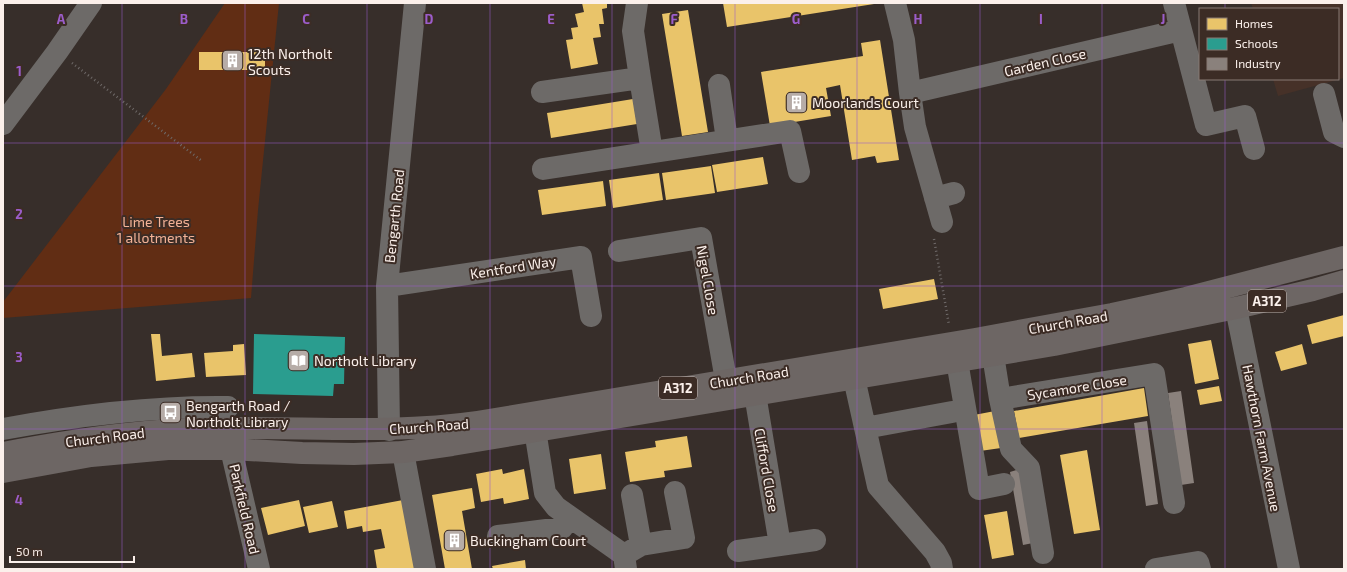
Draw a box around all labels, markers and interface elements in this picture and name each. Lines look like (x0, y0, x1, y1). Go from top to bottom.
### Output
legend (1199, 8, 1339, 80)
text: A (57, 11, 66, 27)
text: B (180, 11, 188, 27)
text: C (302, 11, 310, 27)
text: D (425, 11, 434, 27)
text: E (547, 11, 555, 27)
text: F (670, 11, 678, 27)
text: G (792, 11, 800, 27)
text: H (914, 11, 923, 27)
text: I (1039, 11, 1043, 27)
text: J (1161, 11, 1165, 27)
text: Homes (1235, 16, 1273, 30)
text: Schools (1235, 36, 1278, 50)
street label: Garden Close (1002, 44, 1088, 80)
place label: 12th Northolt Scouts (248, 45, 332, 78)
building icon: 12th Northolt Scouts (219, 48, 245, 74)
text: Industry (1235, 56, 1281, 70)
text: 1 (16, 63, 22, 79)
building icon: Moorlands Court (784, 89, 810, 115)
place label: Moorlands Court (812, 94, 919, 111)
street label: Bengarth Road (381, 168, 407, 264)
text: 2 (15, 206, 23, 222)
park label: Lime Trees 1 allotments (117, 213, 195, 246)
street label: Nigel Close (694, 244, 722, 316)
street label: Kentford Way (469, 252, 558, 282)
road number: A312 (1248, 290, 1286, 312)
street label: Church Road (1027, 307, 1109, 337)
library icon: Northolt Library (286, 347, 312, 373)
text: 3 (15, 349, 23, 365)
place label: Northolt Library (314, 352, 417, 369)
street label: Church Road (708, 362, 790, 392)
street label: Hawthorn Farm Avenue (1239, 363, 1285, 513)
street label: Sycamore Close (1026, 371, 1128, 403)
road number: A312 (659, 377, 697, 399)
place label: Bengarth Road / Northolt Library (186, 397, 291, 430)
bus stop icon: Bengarth Road / Northolt Library (157, 400, 183, 426)
street label: Church Road (389, 415, 469, 437)
street label: Church Road (64, 424, 146, 450)
street label: Clifford Close (751, 427, 783, 513)
street label: Parkfield Road (226, 462, 264, 556)
text: 4 (15, 492, 23, 508)
building icon: Buckingham Court (441, 527, 467, 553)
place label: Buckingham Court (470, 532, 586, 549)
scale bar (10, 538, 134, 564)
text: 50 m (16, 544, 43, 558)

